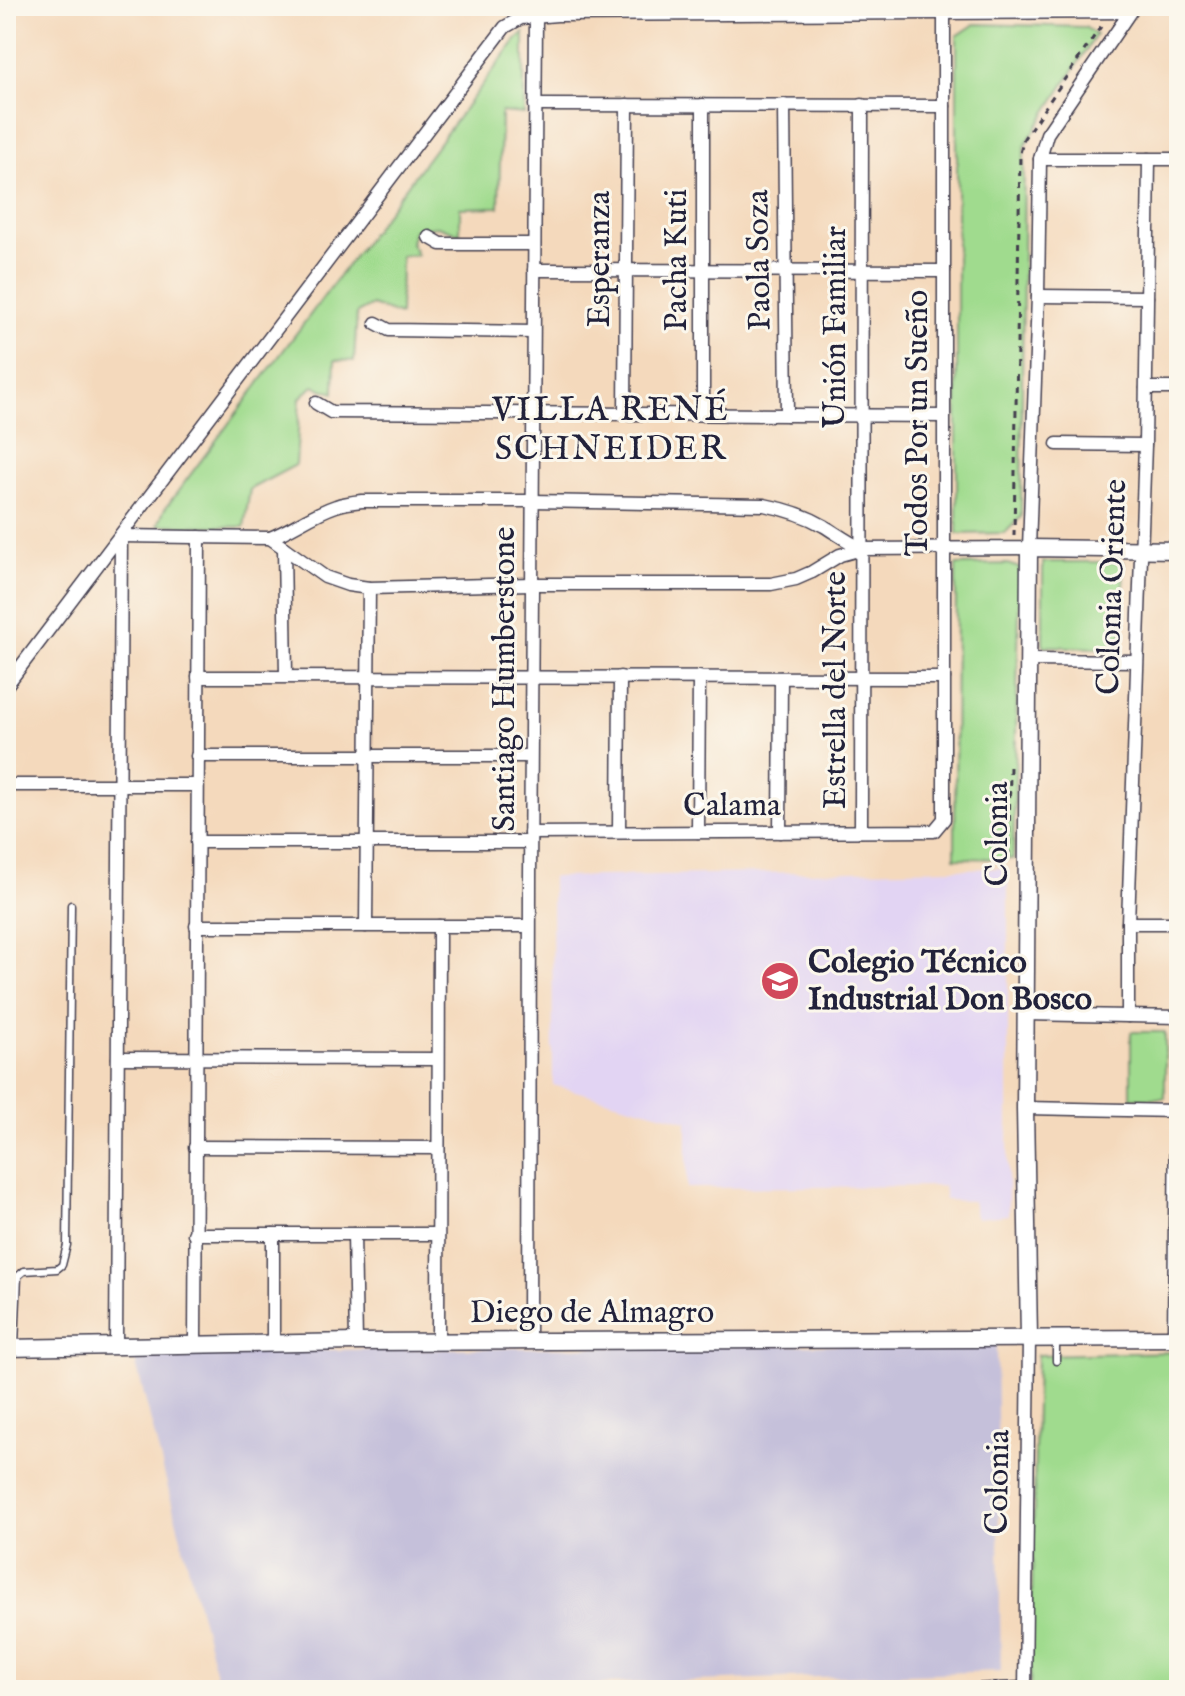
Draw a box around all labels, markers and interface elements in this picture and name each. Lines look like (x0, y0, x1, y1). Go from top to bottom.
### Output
street label: Pacha Kuti (657, 189, 698, 331)
street label: Paola Soza (738, 189, 782, 331)
street label: Esperanza (580, 190, 621, 327)
street label: Unión Familiar (816, 225, 857, 428)
street label: Todos Por un Sueño (898, 290, 939, 556)
district label: VILLA RENÉ SCHNEIDER (491, 388, 730, 471)
street label: Colonia Oriente (1089, 478, 1137, 696)
street label: Santiago Humberstone (485, 527, 526, 831)
street label: Estrella del Norte (816, 571, 857, 809)
street label: Colonia (978, 781, 1019, 887)
street label: Calama (683, 786, 781, 827)
place label: Colegio Técnico Industrial Don Bosco (808, 943, 1092, 1021)
school or university icon: Colegio Técnico Industrial Don Bosco (759, 960, 801, 1002)
street label: Diego de Almagro (470, 1293, 714, 1334)
street label: Colonia (978, 1429, 1020, 1535)

